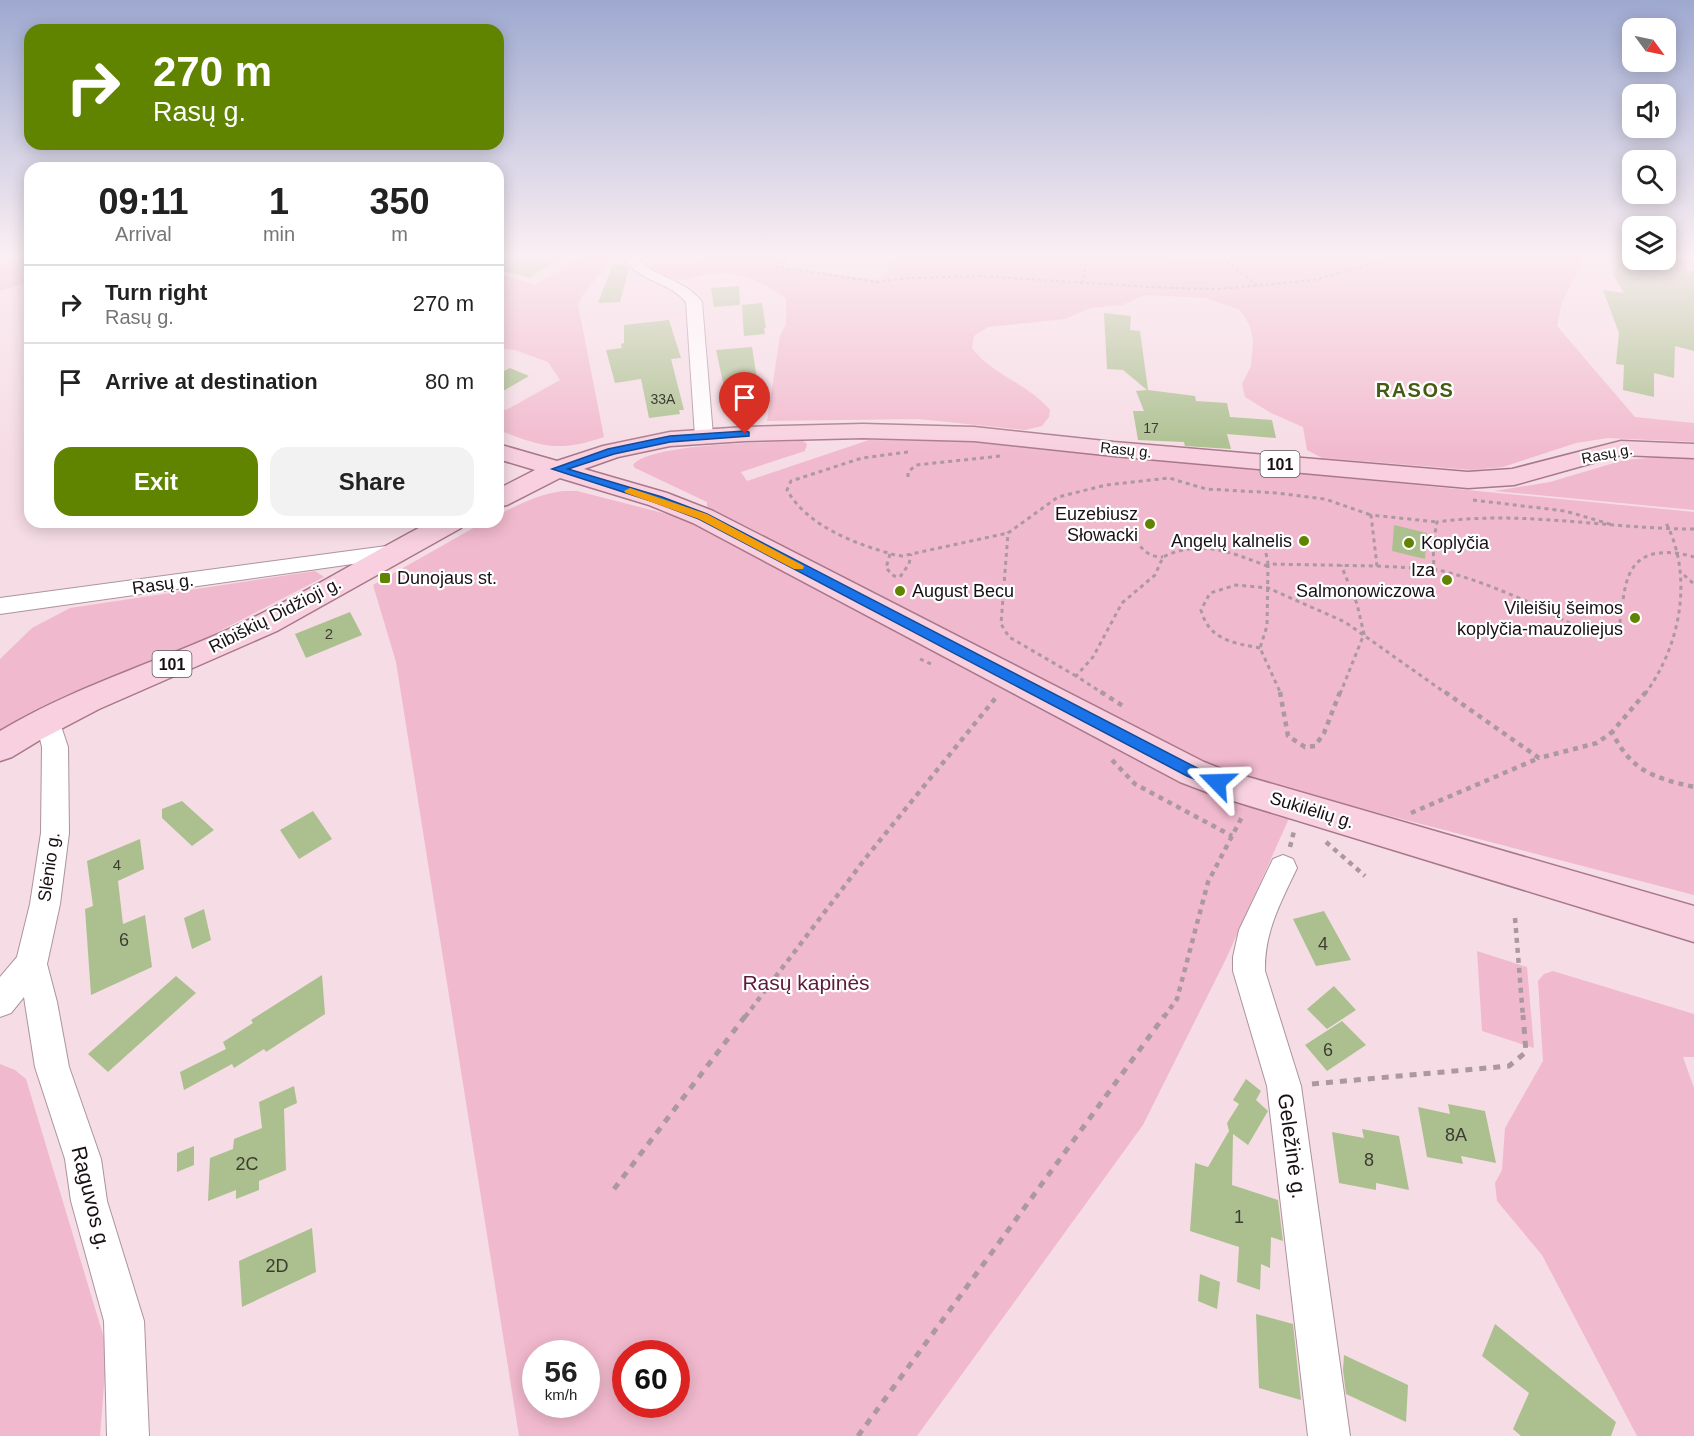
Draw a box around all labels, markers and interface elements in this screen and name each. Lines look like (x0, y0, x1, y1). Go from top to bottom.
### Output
north arrow (1622, 18, 1676, 72)
map controls (1622, 18, 1676, 270)
icon: right (54, 48, 132, 126)
text: 270 m (153, 48, 272, 95)
button: sound (1622, 84, 1676, 138)
text: Rasų g. (153, 97, 246, 127)
button: search (1622, 150, 1676, 204)
text: 09:11 (98, 181, 188, 222)
text: 1 (269, 181, 289, 222)
text: 350 (370, 181, 430, 222)
button: layers (1622, 216, 1676, 270)
text: Arrival (115, 223, 172, 245)
text: min (263, 223, 295, 245)
text: m (391, 223, 408, 245)
text: Turn right (105, 280, 207, 305)
icon: right (54, 288, 87, 321)
text: 270 m (413, 291, 474, 316)
text: Rasų g. (105, 306, 174, 328)
icon: arrive (54, 366, 87, 399)
text: Arrive at destination (105, 369, 318, 394)
text: 80 m (425, 369, 474, 394)
pin (719, 372, 770, 434)
district label: RASOS (1376, 379, 1454, 401)
icon: arrive (728, 381, 761, 414)
house number: 33A (651, 391, 676, 407)
house number: 17 (1143, 420, 1159, 436)
street label: Rasų g. (1099, 438, 1153, 461)
street label: Rasų g. (1580, 440, 1634, 467)
button: Exit (54, 447, 258, 516)
button: Share (270, 447, 474, 516)
road number: 101 (1260, 451, 1300, 477)
place label: Euzebiusz Słowacki (1055, 504, 1138, 545)
marker: Euzebiusz Słowacki (1143, 517, 1157, 531)
place label: Angelų kalnelis (1171, 531, 1292, 551)
place label: Koplyčia (1421, 533, 1490, 553)
marker: Angelų kalnelis (1297, 534, 1311, 548)
marker: Koplyčia (1402, 536, 1416, 550)
place label: Iza Salmonowiczowa (1296, 560, 1436, 601)
place label: Dunojaus st. (397, 568, 497, 588)
street label: Rasų g. (131, 570, 195, 598)
marker: Dunojaus st. (378, 571, 392, 585)
street label: Ribiškių Didžioji g. (205, 573, 345, 657)
marker: Iza Salmonowiczowa (1440, 573, 1454, 587)
place label: August Becu (912, 581, 1014, 601)
marker: August Becu (893, 584, 907, 598)
place label: Vileišių šeimos koplyčia-mauzoliejus (1457, 598, 1623, 639)
marker: Vileišių šeimos koplyčia-mauzoliejus (1628, 611, 1642, 625)
house number: 2 (325, 625, 333, 642)
road number: 101 (152, 651, 192, 677)
position arrow (1185, 750, 1249, 814)
street label: Sukilėlių g. (1267, 788, 1357, 832)
street label: Slėnio g. (34, 831, 64, 903)
house number: 4 (113, 856, 121, 873)
house number: 6 (119, 930, 129, 950)
house number: 4 (1318, 934, 1328, 954)
park label: Rasų kapinės (742, 971, 870, 994)
house number: 6 (1323, 1040, 1333, 1060)
street label: Geležinė g. (1274, 1092, 1311, 1200)
house number: 8A (1445, 1125, 1467, 1145)
street label: Raguvos g. (67, 1144, 115, 1252)
house number: 8 (1364, 1150, 1374, 1170)
house number: 2C (235, 1154, 259, 1174)
house number: 1 (1234, 1207, 1244, 1227)
house number: 2D (265, 1256, 289, 1276)
speed limit sign: 60 (612, 1340, 690, 1418)
text: 56 (544, 1355, 578, 1388)
text: km/h (545, 1386, 577, 1403)

